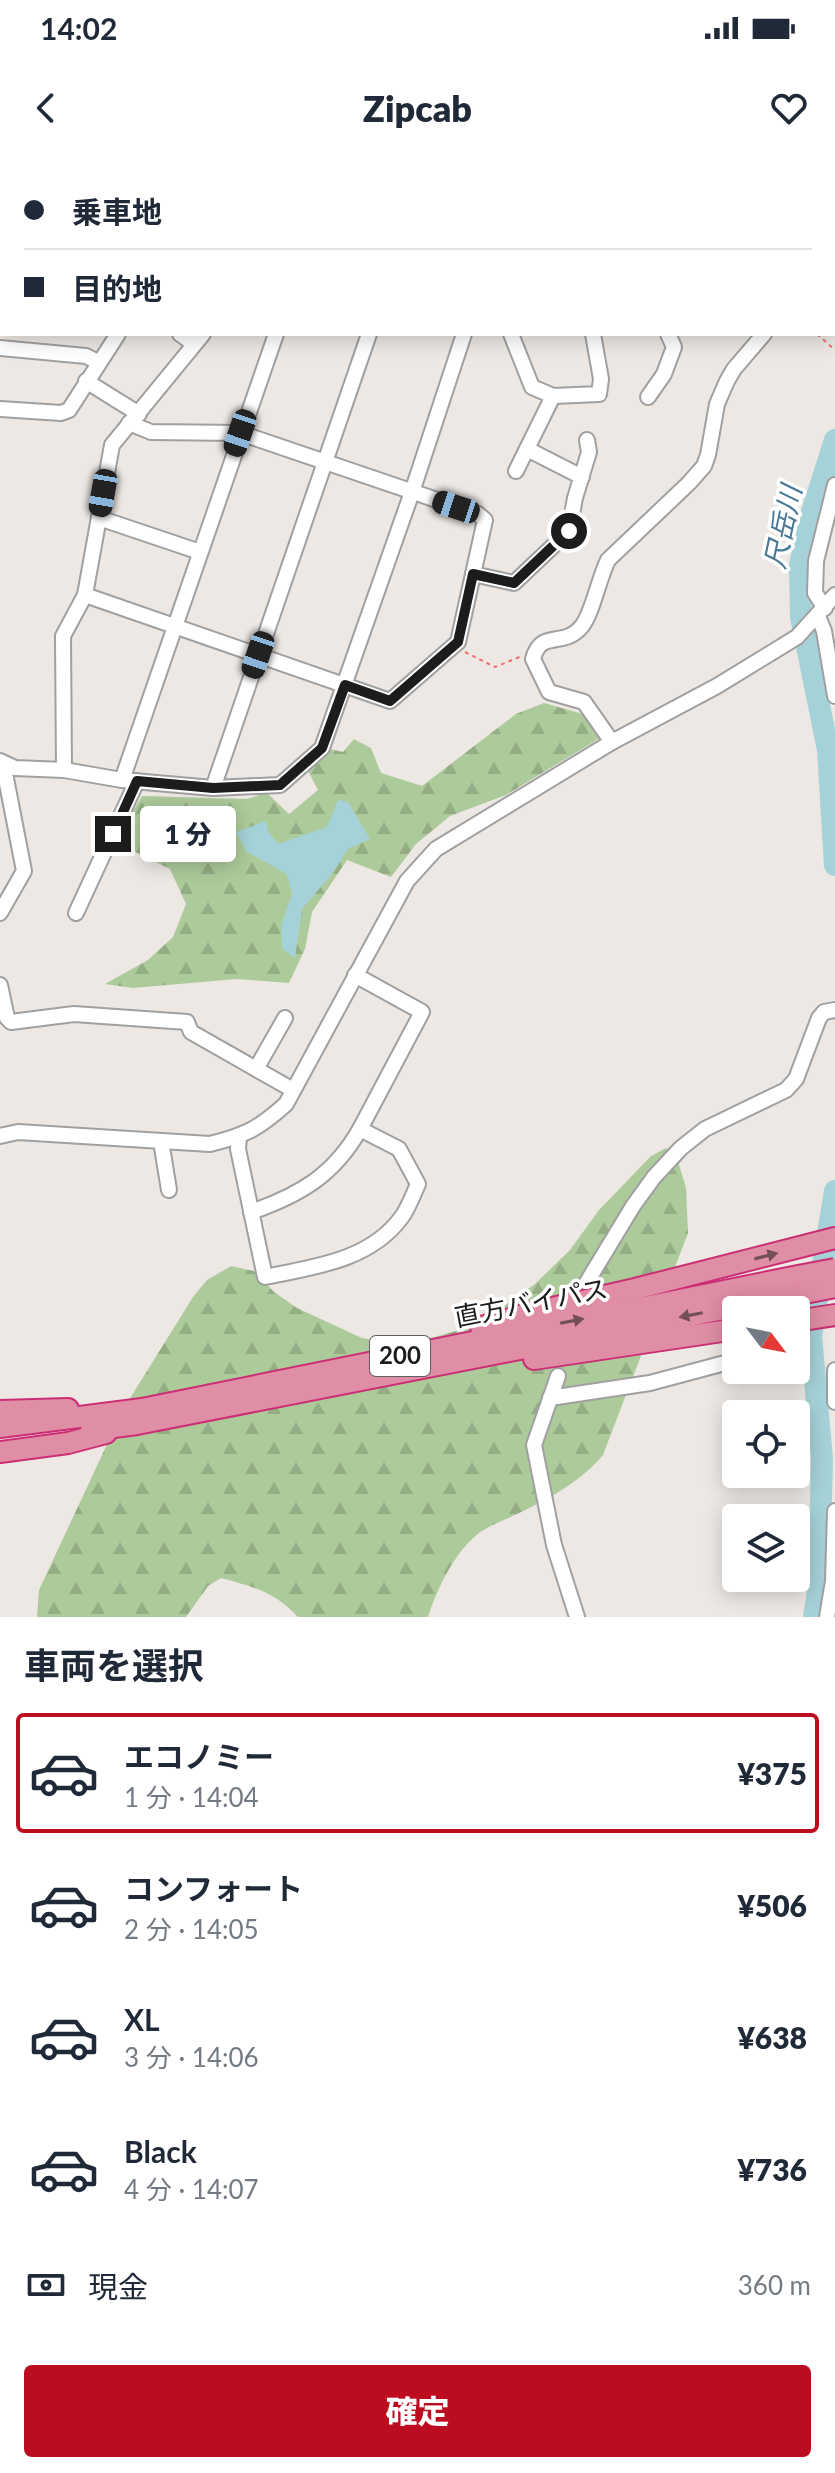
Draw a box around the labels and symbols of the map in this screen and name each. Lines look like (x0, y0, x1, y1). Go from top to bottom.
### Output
car (221, 406, 259, 460)
car (87, 467, 119, 519)
water label: 尺岳川 (757, 479, 808, 571)
car (429, 488, 483, 526)
route start (551, 513, 587, 549)
car (239, 628, 277, 682)
callout: 1 分 (141, 806, 237, 862)
route end (95, 816, 131, 852)
one-way arrow (753, 1250, 778, 1262)
street label: 直方バイパス (451, 1271, 610, 1333)
north arrow (722, 1296, 810, 1384)
one-way arrow (679, 1309, 704, 1322)
one-way arrow (560, 1315, 585, 1327)
road number: 200 (370, 1336, 430, 1376)

